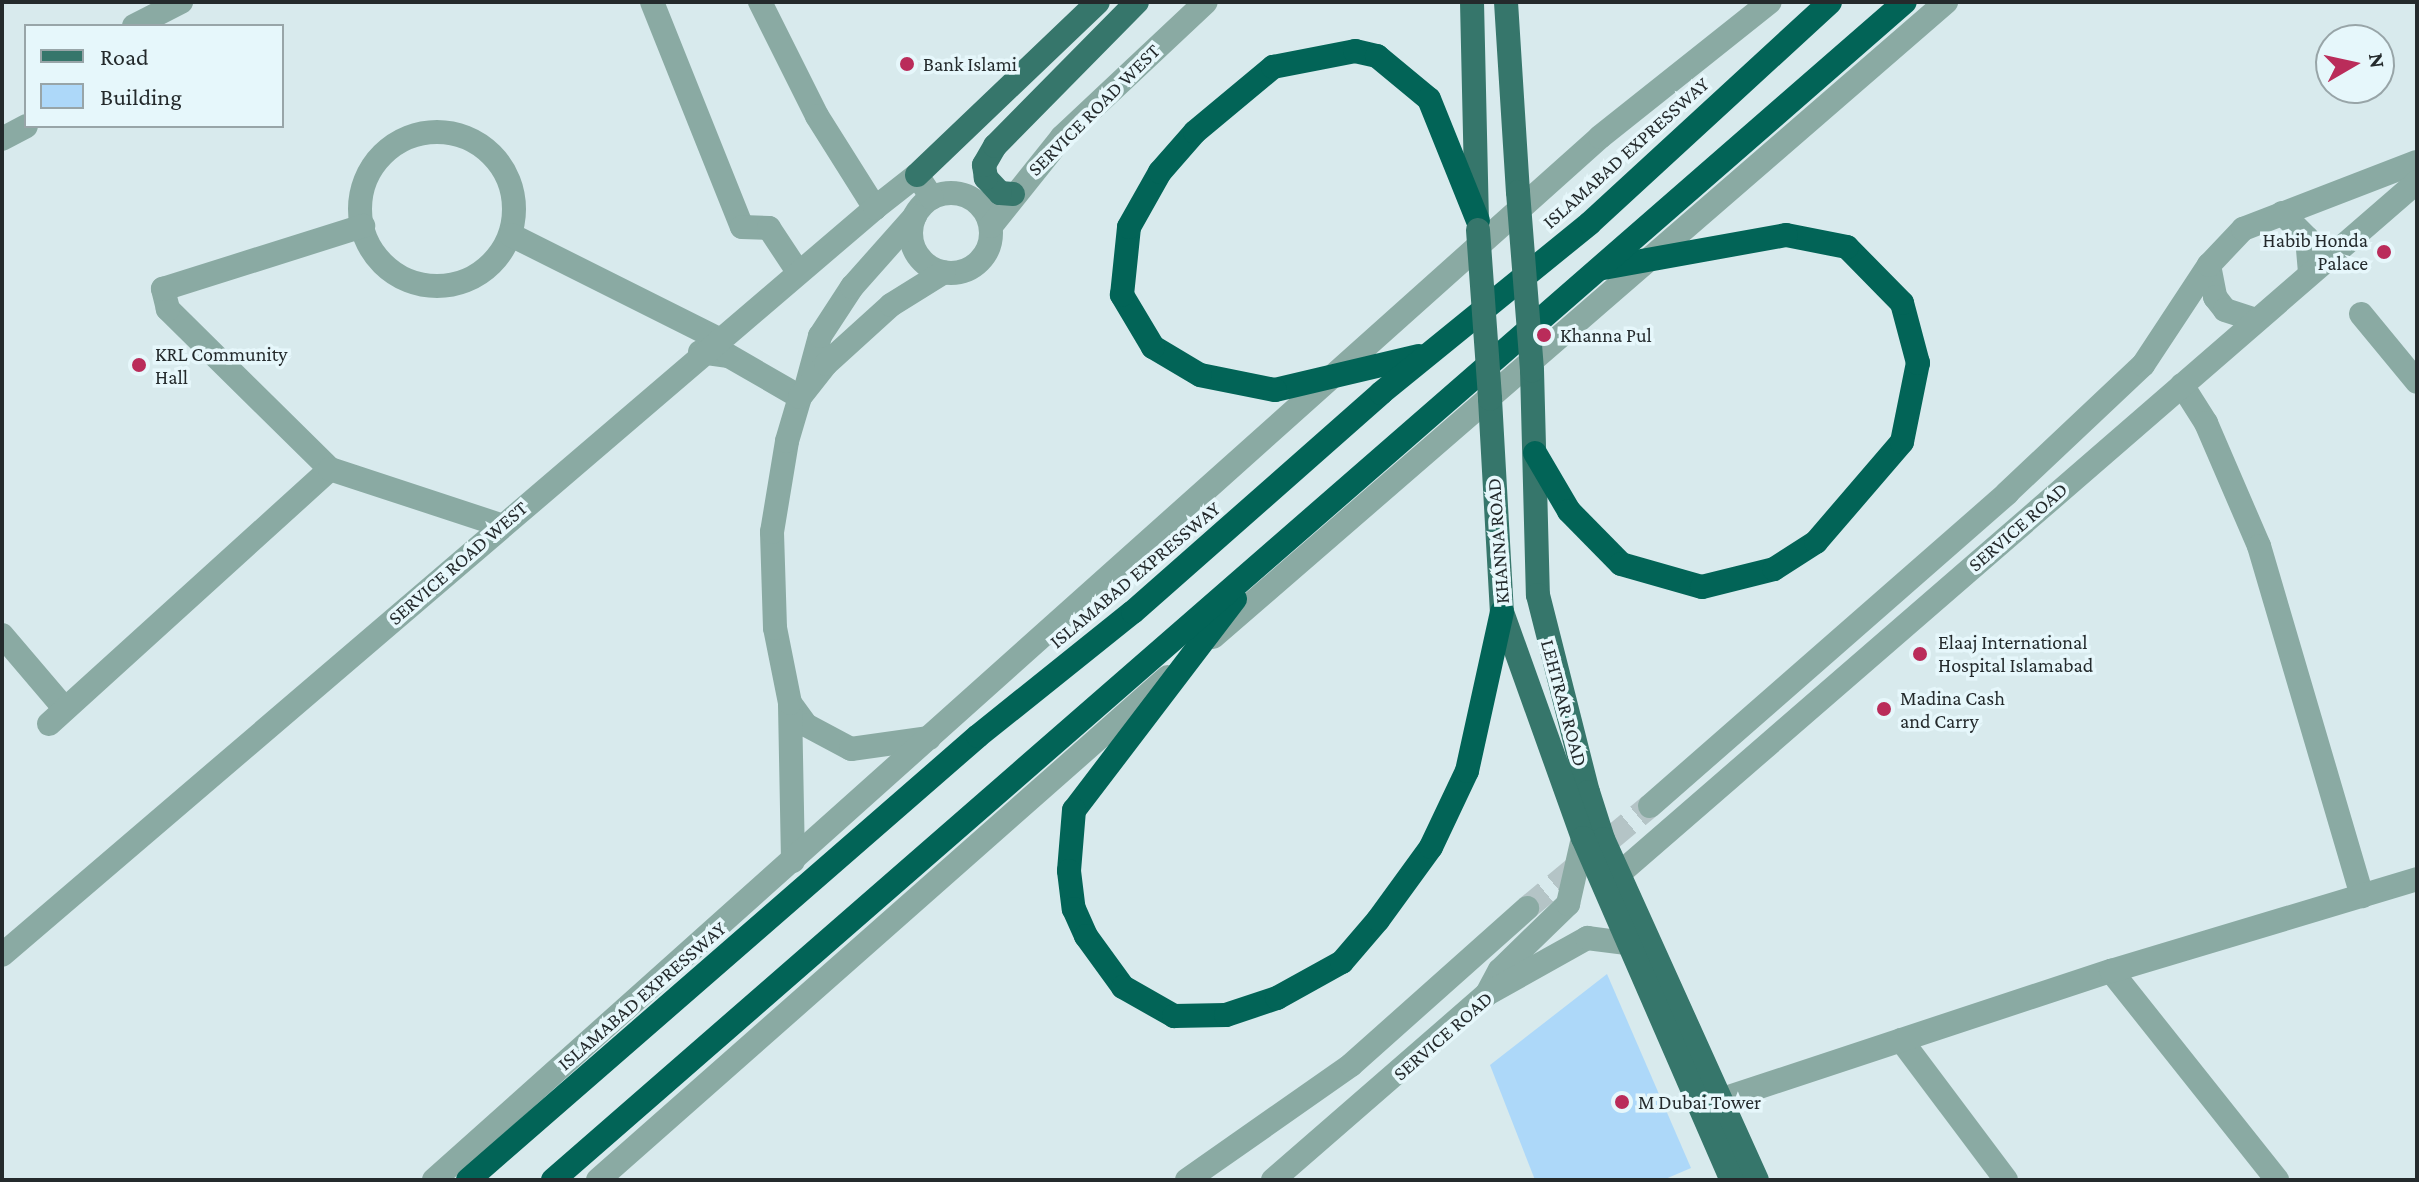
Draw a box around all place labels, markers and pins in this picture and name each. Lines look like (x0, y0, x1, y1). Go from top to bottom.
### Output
place label: Bank Islami (923, 52, 1017, 76)
marker: Bank Islami (898, 55, 916, 73)
place label: Habib Honda Palace (2263, 228, 2368, 275)
marker: Habib Honda Palace (2375, 243, 2393, 261)
place label: Khanna Pul (1560, 323, 1652, 347)
marker: Khanna Pul (1535, 326, 1553, 344)
place label: KRL Community Hall (155, 342, 287, 389)
marker: KRL Community Hall (130, 356, 148, 374)
place label: Elaaj International Hospital Islamabad (1938, 630, 2093, 677)
marker: Elaaj International Hospital Islamabad (1909, 643, 1931, 665)
place label: Madina Cash and Carry (1900, 686, 2005, 733)
marker: Madina Cash and Carry (1875, 700, 1893, 718)
place label: M Dubai Tower (1638, 1090, 1761, 1114)
marker: M Dubai Tower (1613, 1093, 1631, 1111)

